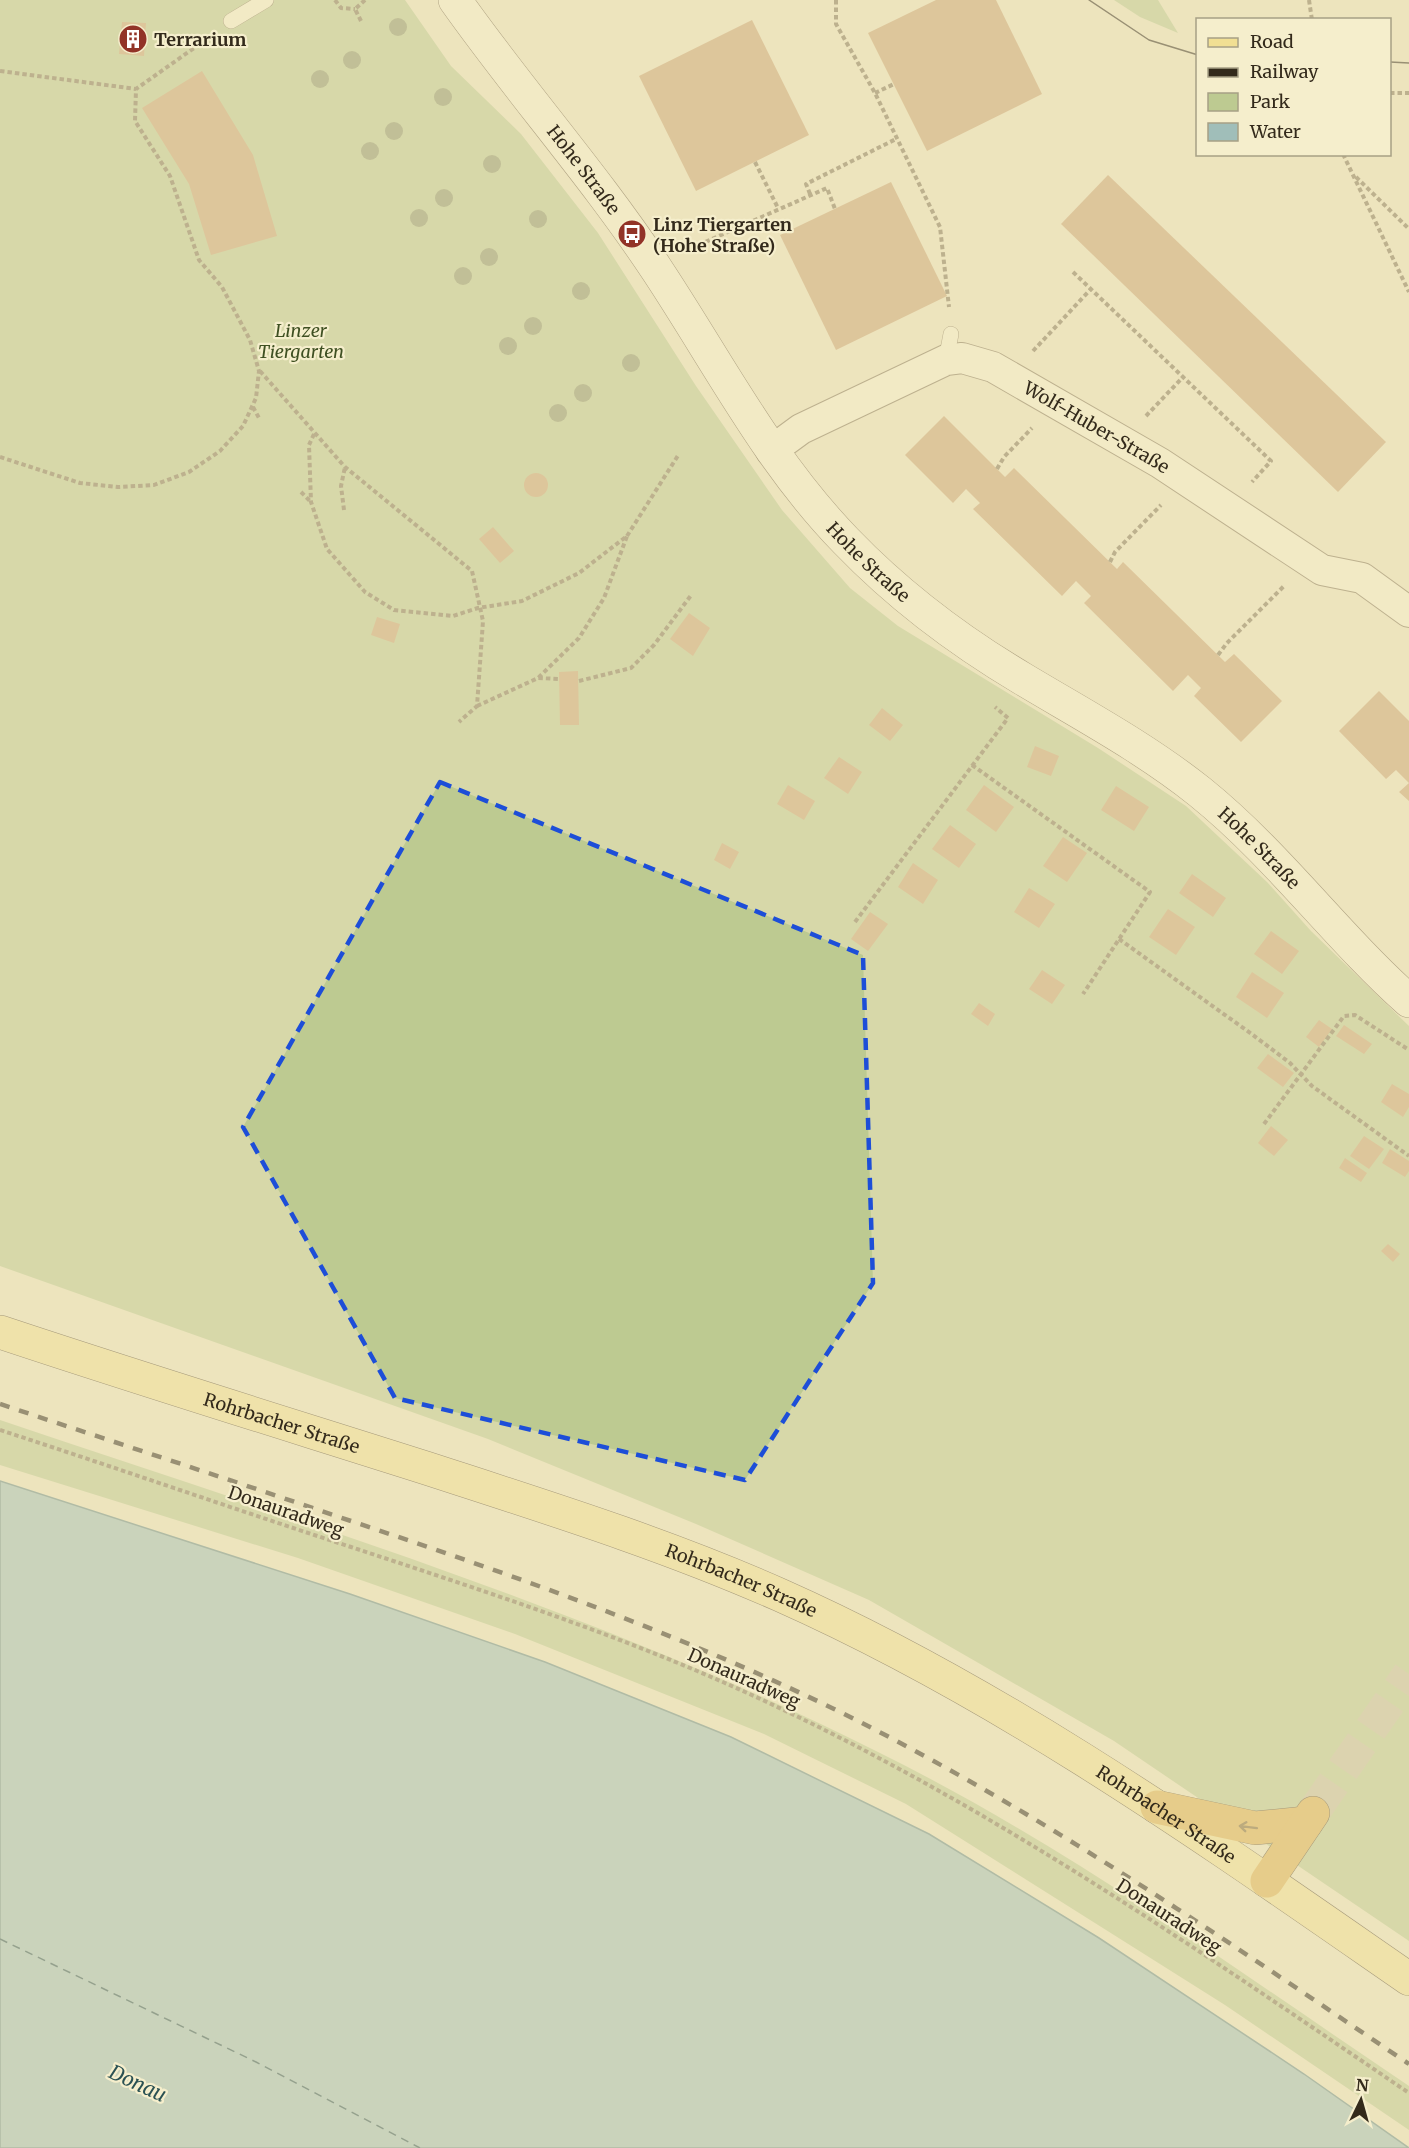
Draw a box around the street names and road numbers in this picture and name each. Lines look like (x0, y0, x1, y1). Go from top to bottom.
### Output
street label: Hohe Straße (543, 120, 626, 219)
street label: Wolf-Huber-Straße (1019, 375, 1174, 478)
street label: Hohe Straße (822, 517, 915, 607)
street label: Hohe Straße (1214, 802, 1305, 893)
street label: Rohrbacher Straße (201, 1387, 363, 1458)
street label: Donauradweg (225, 1480, 347, 1542)
street label: Rohrbacher Straße (662, 1538, 821, 1622)
street label: Donauradweg (684, 1643, 804, 1713)
street label: Rohrbacher Straße (1092, 1760, 1241, 1868)
street label: Donauradweg (1112, 1873, 1226, 1959)

